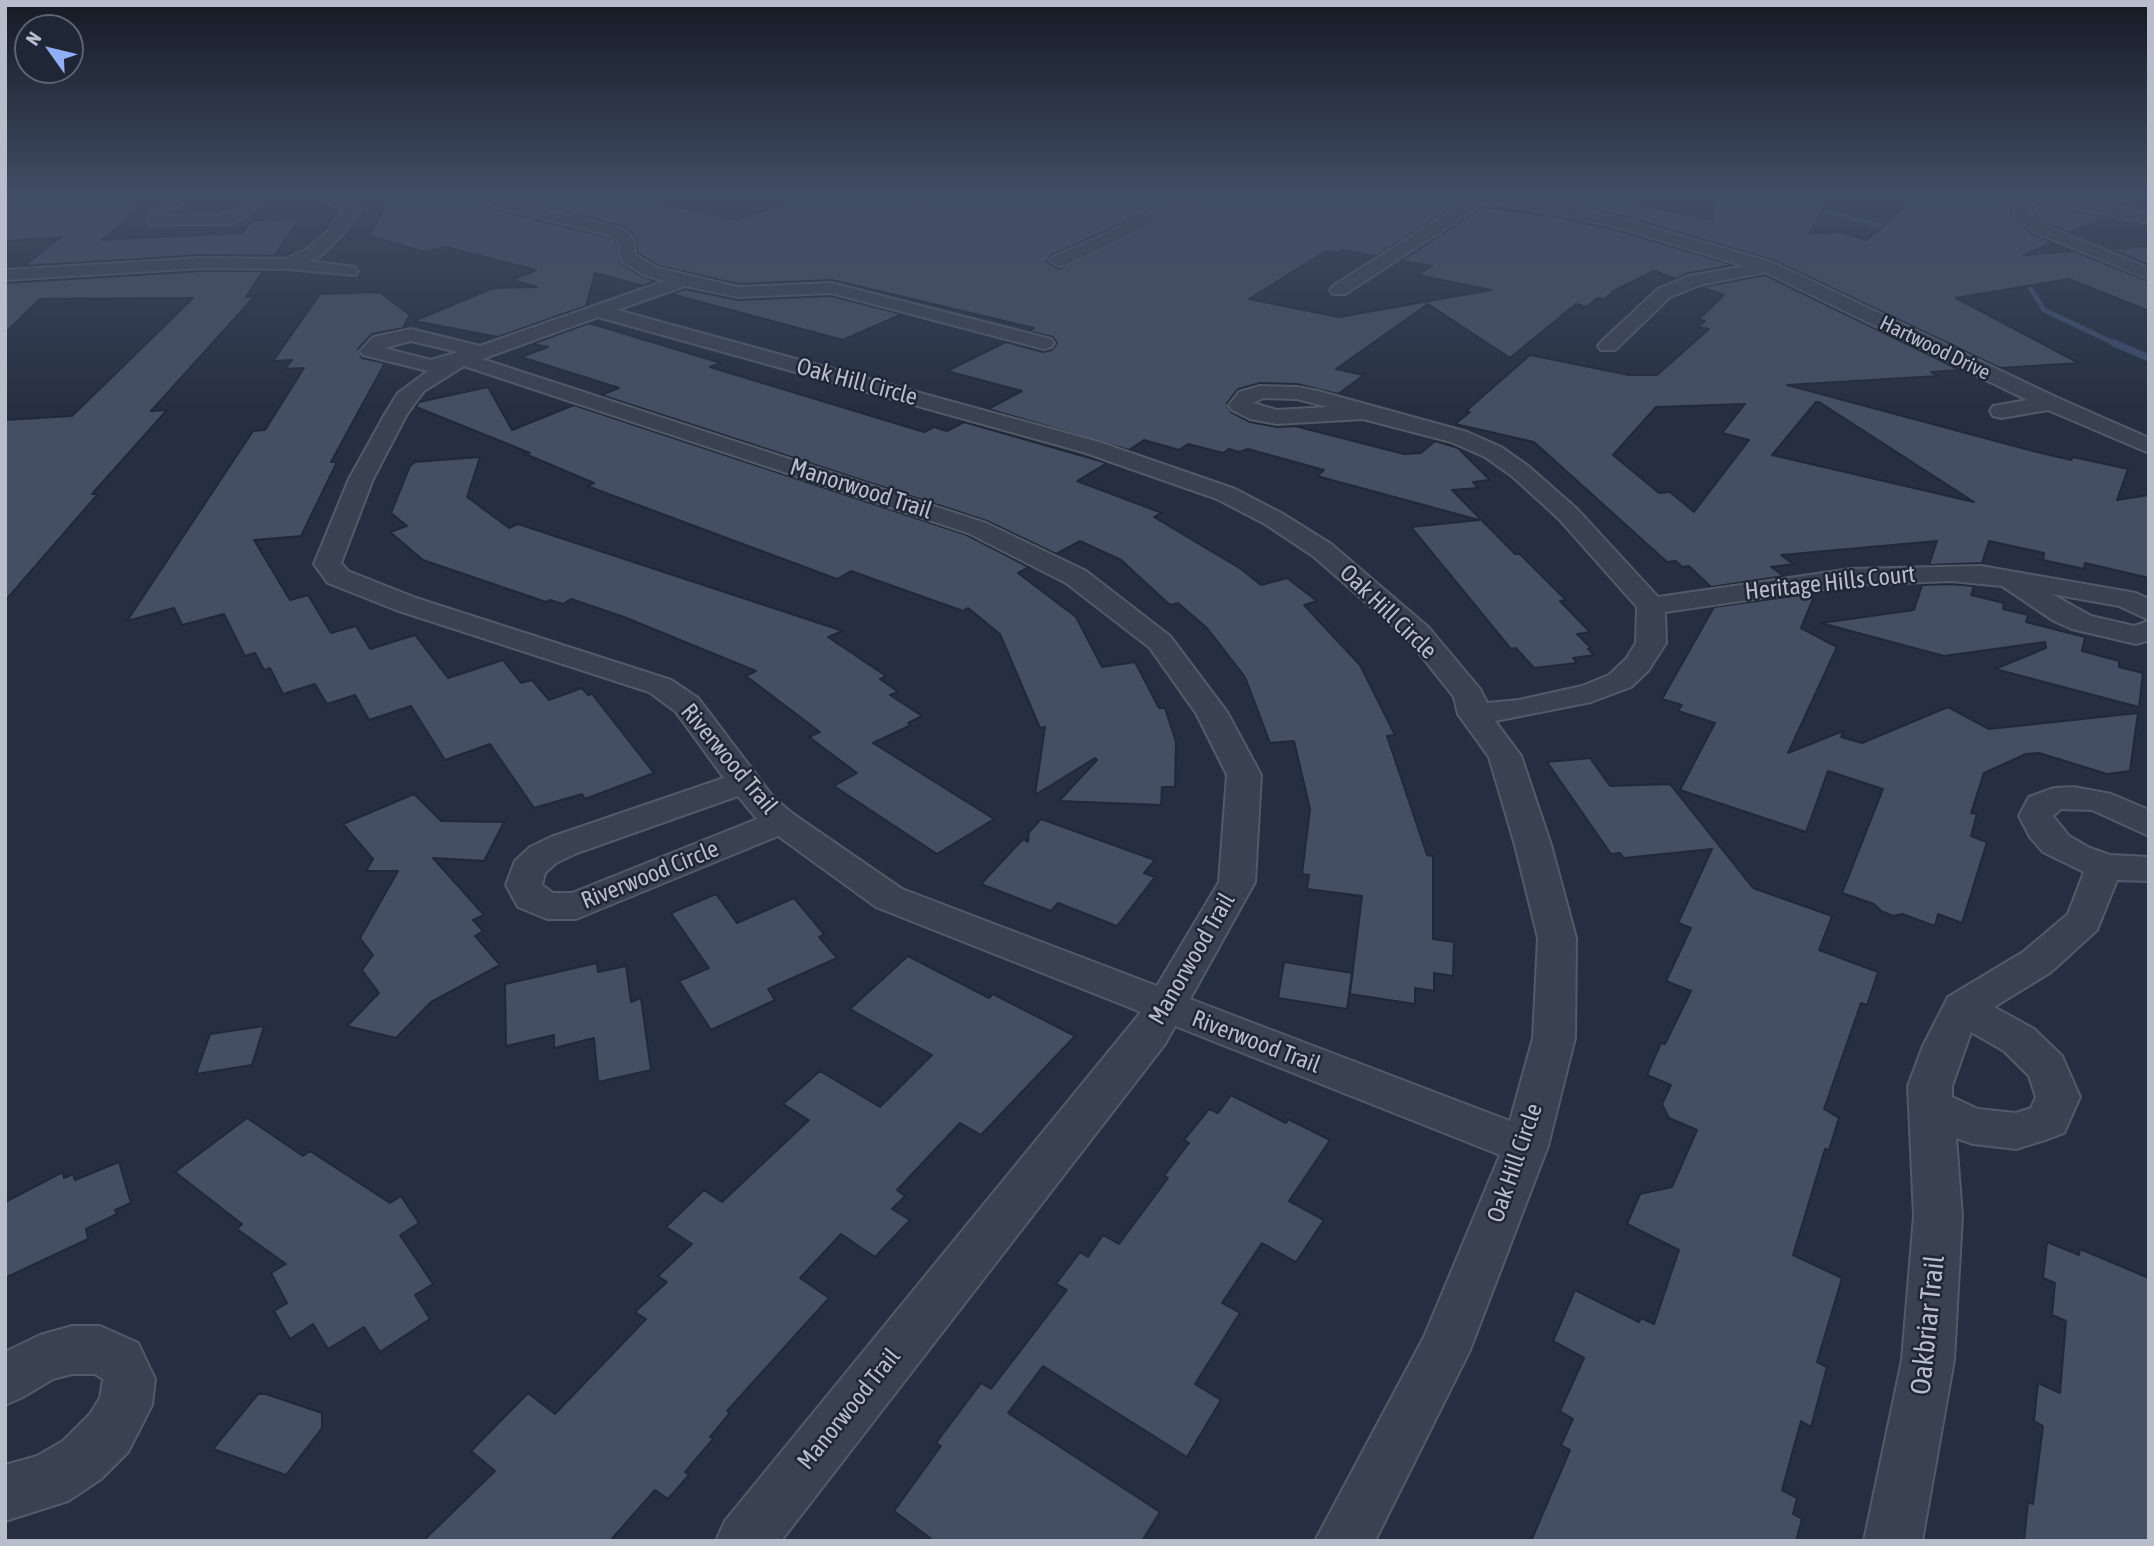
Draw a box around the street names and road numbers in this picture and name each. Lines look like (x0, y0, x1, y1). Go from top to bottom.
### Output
street label: Hartwood Drive (1876, 310, 1994, 386)
street label: Oak Hill Circle (793, 352, 921, 412)
street label: Manorwood Trail (787, 453, 935, 525)
street label: Oak Hill Circle (1333, 559, 1443, 665)
street label: Heritage Hills Court (1744, 560, 1916, 606)
street label: Riverwood Trail (675, 698, 783, 820)
street label: Riverwood Circle (577, 834, 723, 916)
street label: Manorwood Trail (1143, 888, 1241, 1030)
street label: Riverwood Trail (1188, 1004, 1324, 1080)
street label: Oak Hill Circle (1481, 1100, 1549, 1226)
street label: Oakbriar Trail (1904, 1254, 1952, 1396)
street label: Manorwood Trail (791, 1343, 907, 1475)

